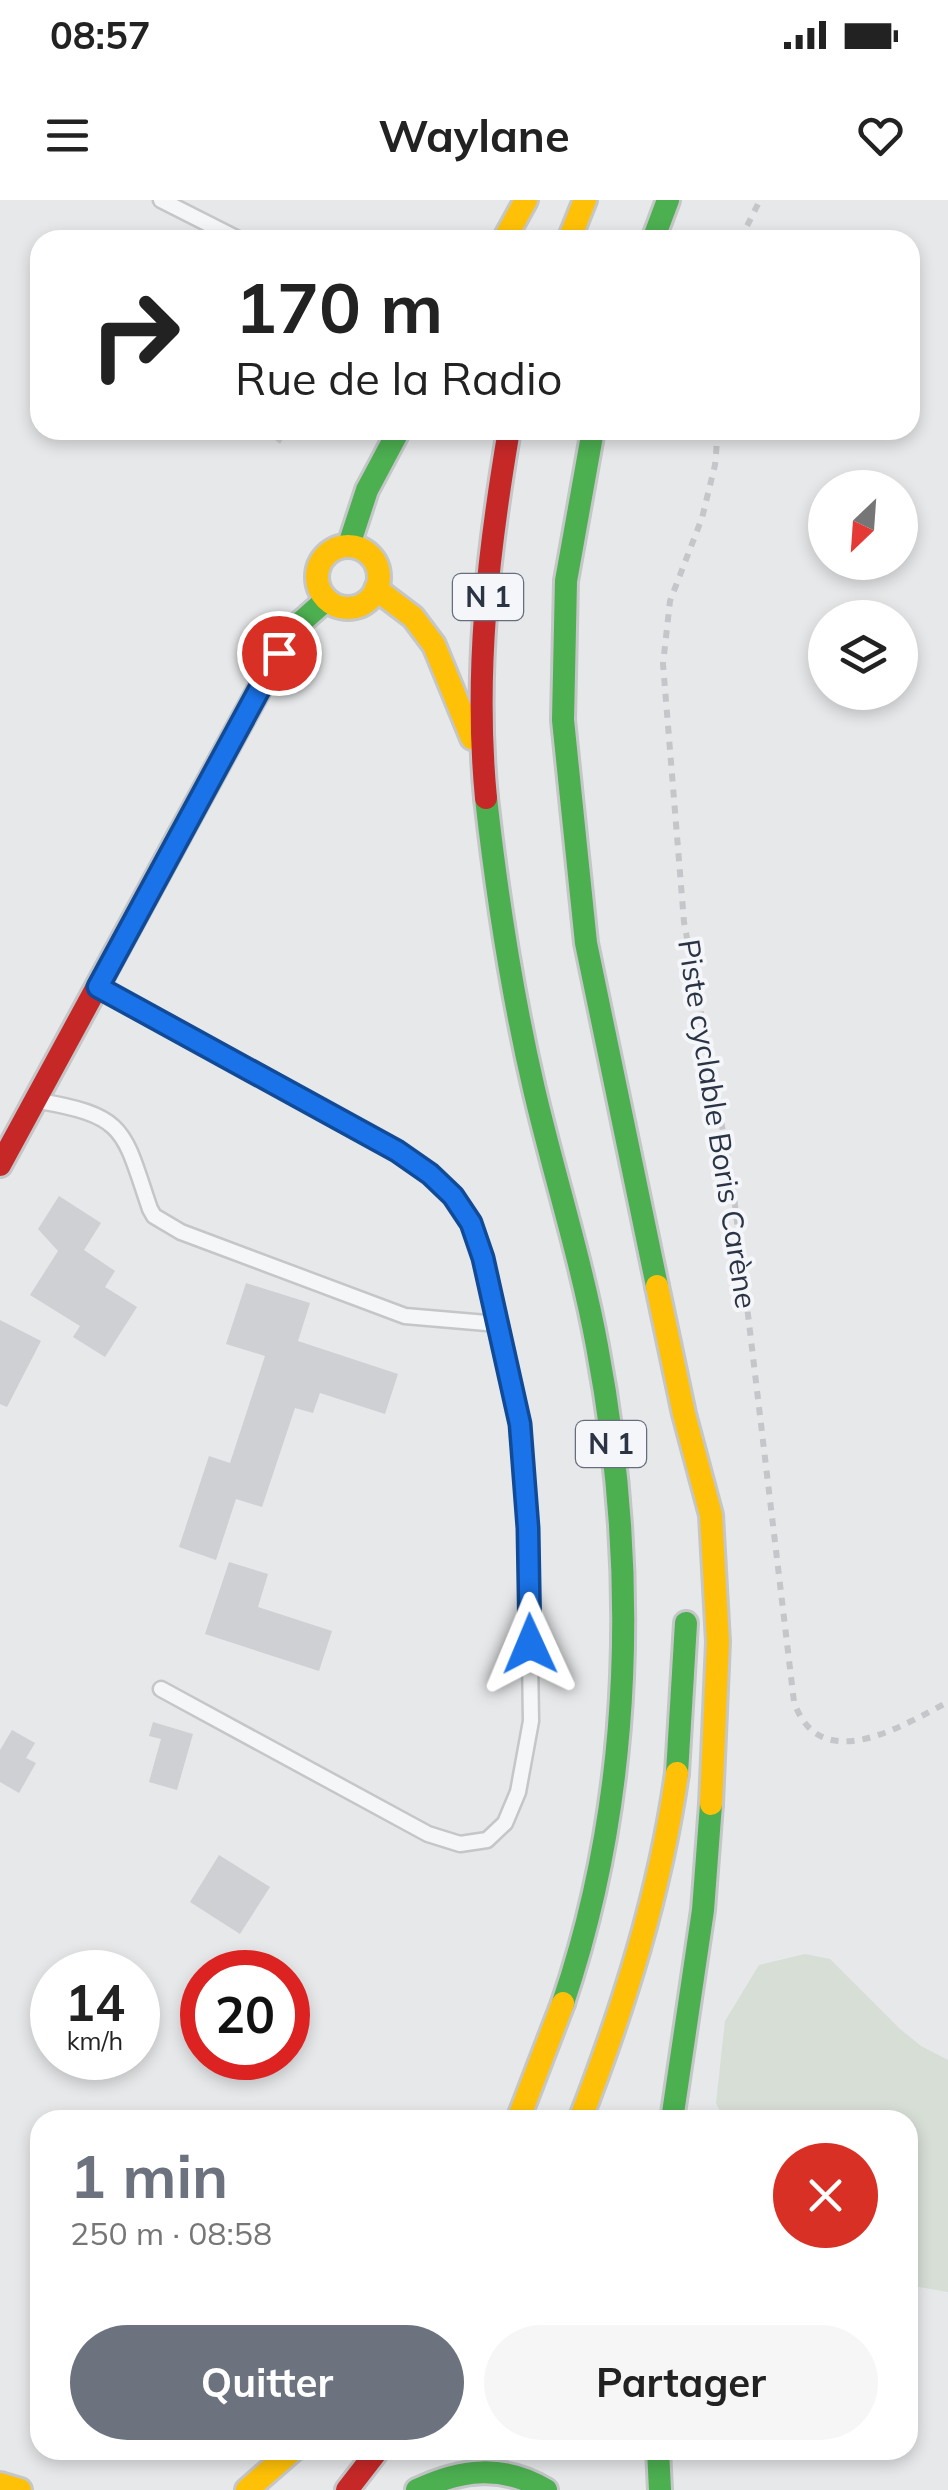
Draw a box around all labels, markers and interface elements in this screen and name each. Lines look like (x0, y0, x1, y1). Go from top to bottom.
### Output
text: 08:57 (50, 11, 151, 59)
text: Waylane (378, 107, 570, 163)
icon: menu (40, 108, 95, 163)
icon: heart (853, 108, 908, 163)
text: 170 m (235, 263, 443, 351)
icon: right (70, 270, 200, 400)
text: Rue de la Radio (235, 350, 562, 406)
north arrow (808, 470, 918, 580)
map controls (808, 470, 918, 710)
road number: N 1 (453, 574, 523, 620)
button: layers (808, 600, 918, 710)
pin (237, 611, 322, 696)
icon: arrive (252, 626, 307, 681)
street label: Piste cyclable Boris Carène (670, 937, 766, 1311)
road number: N 1 (576, 1421, 646, 1467)
position arrow (478, 1592, 582, 1696)
speed limit sign: 20 (180, 1950, 310, 2080)
text: 14 (65, 1971, 125, 2034)
text: km/h (67, 2025, 123, 2056)
text: 1 min (70, 2138, 228, 2213)
button: close (773, 2143, 878, 2248)
text: 250 m · 08:58 (70, 2213, 272, 2253)
button: Quitter (70, 2325, 464, 2440)
button: Partager (484, 2325, 878, 2440)

